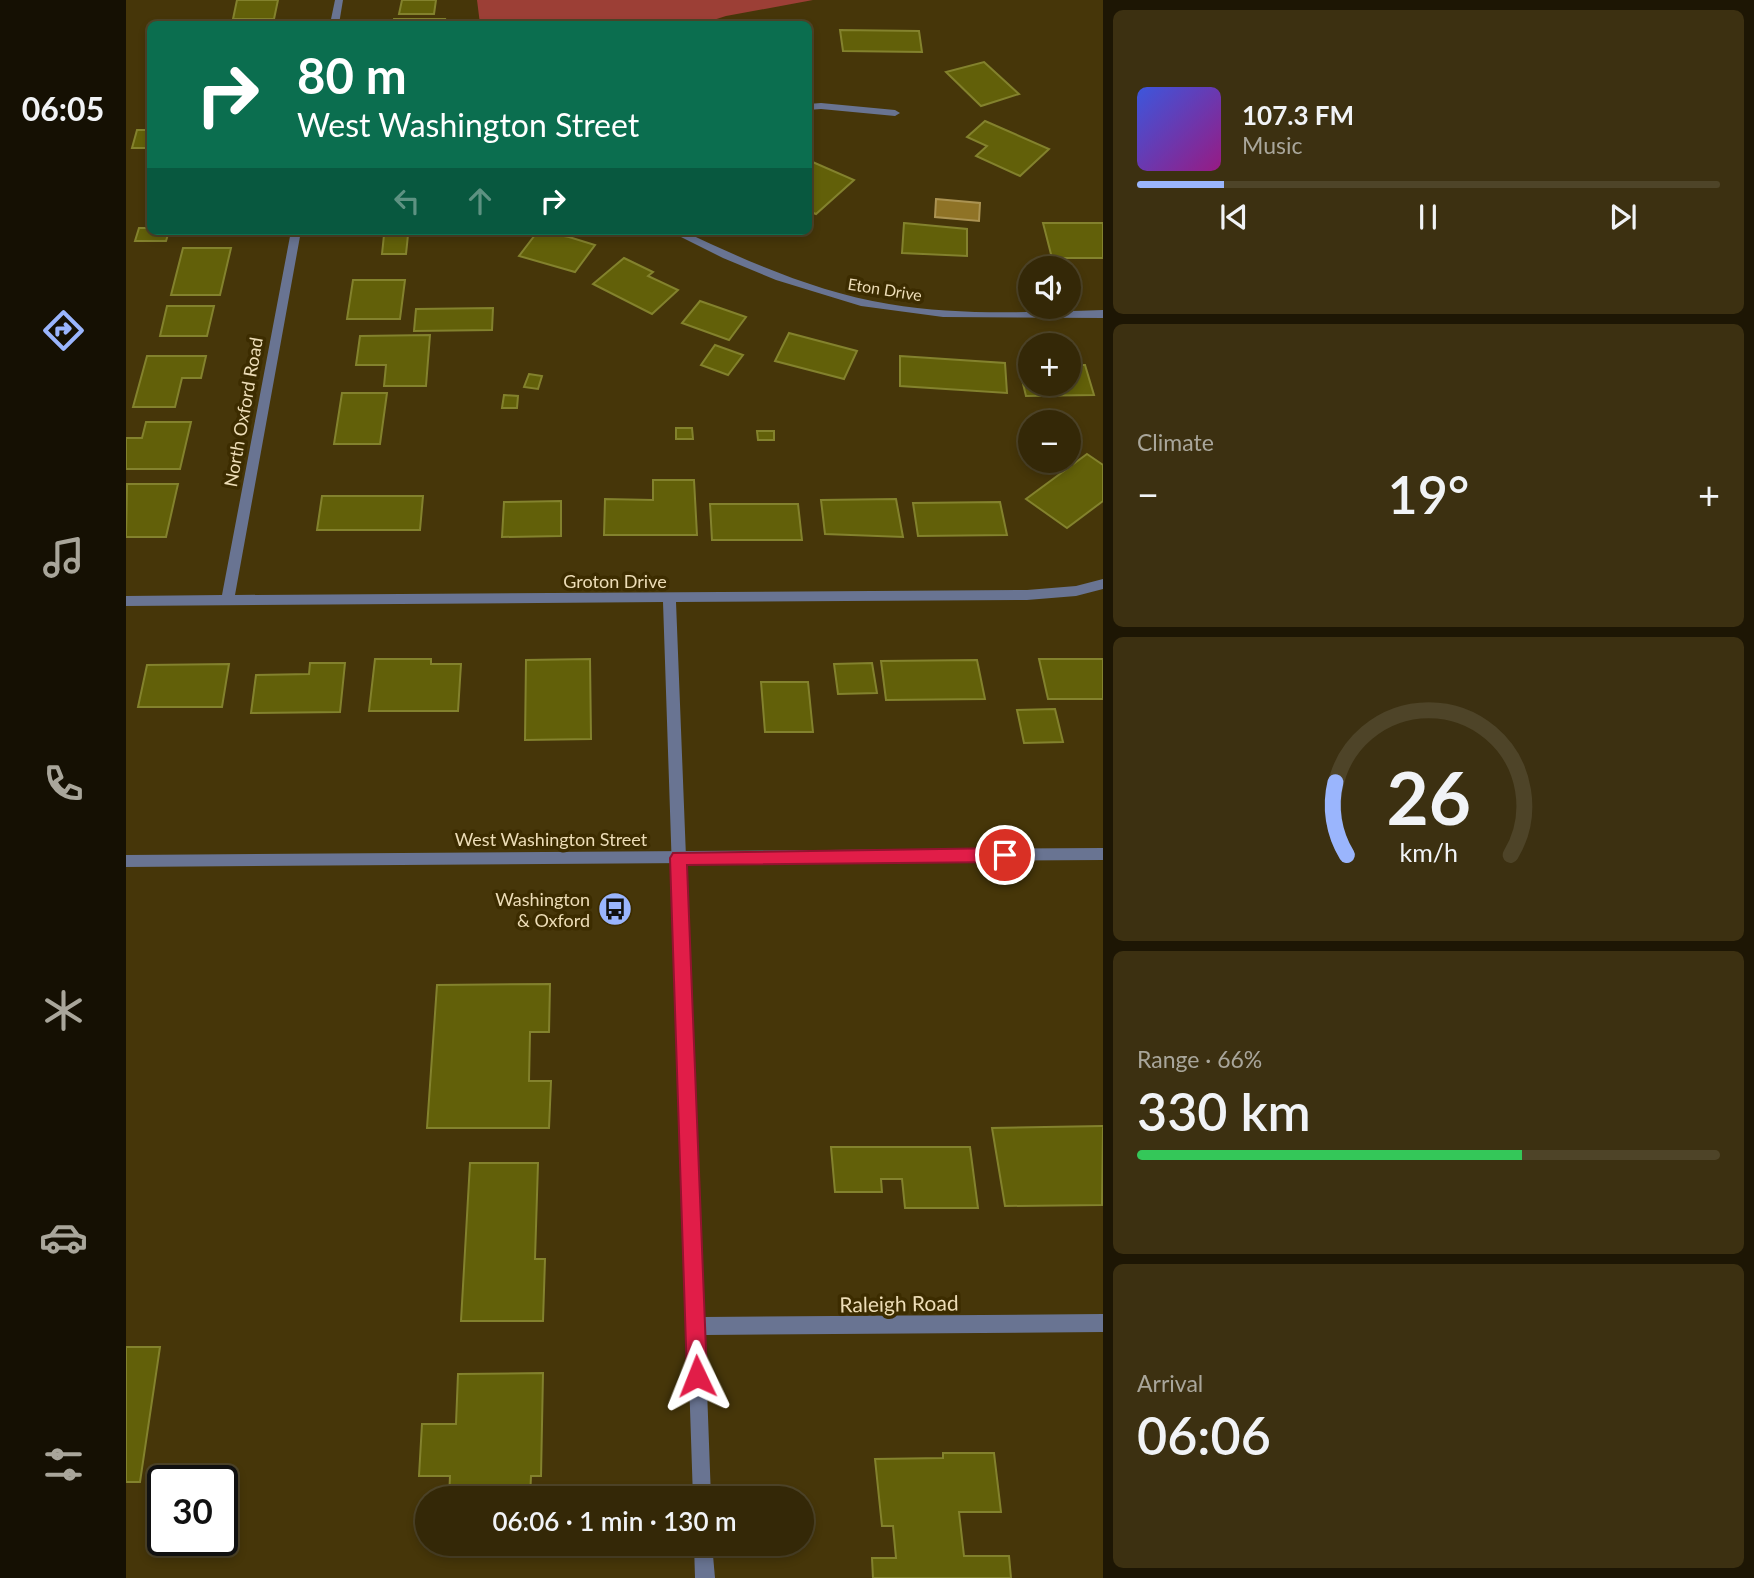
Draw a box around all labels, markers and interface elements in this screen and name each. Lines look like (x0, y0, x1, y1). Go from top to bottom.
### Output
text: 80 m (297, 46, 407, 104)
icon: right (182, 49, 273, 140)
text: 06:05 (22, 89, 104, 128)
text: 107.3 FM (1242, 99, 1354, 131)
text: West Washington Street (297, 105, 639, 144)
text: Music (1242, 131, 1302, 159)
icon: left (388, 182, 426, 220)
icon: ahead (461, 182, 499, 220)
icon: right (534, 182, 572, 220)
icon: previous (1215, 198, 1253, 236)
icon: pause (1409, 198, 1447, 236)
icon: next (1604, 198, 1642, 236)
map controls (1018, 256, 1081, 473)
button: sound (1018, 256, 1081, 319)
street label: Eton Drive (847, 274, 923, 304)
icon: directions (39, 306, 88, 355)
button: + (1018, 333, 1081, 396)
street label: North Oxford Road (219, 336, 267, 488)
button: − (1018, 410, 1081, 473)
text: Climate (1137, 428, 1214, 456)
text: 19° (1388, 463, 1469, 525)
text: − (1137, 471, 1159, 517)
text: + (1698, 471, 1720, 517)
icon: music (39, 533, 88, 582)
street label: Groton Drive (563, 570, 667, 592)
text: 26 (1386, 753, 1471, 841)
icon: phone (39, 759, 88, 808)
pin (975, 825, 1035, 885)
street label: West Washington Street (455, 828, 648, 850)
icon: arrive (986, 836, 1024, 874)
text: km/h (1399, 837, 1458, 867)
place label: Washington & Oxford (495, 888, 590, 931)
bus stop icon: Washington & Oxford (596, 890, 634, 928)
icon: climate (39, 986, 88, 1035)
text: Range · 66% (1137, 1045, 1262, 1073)
text: 330 km (1137, 1080, 1311, 1142)
icon: car (39, 1213, 88, 1262)
street label: Raleigh Road (839, 1289, 959, 1317)
position arrow (660, 1339, 734, 1413)
text: Arrival (1137, 1369, 1203, 1397)
text: 06:06 (1137, 1404, 1271, 1466)
icon: filters (39, 1440, 88, 1489)
speed limit sign: 30 (147, 1465, 238, 1556)
text: 06:06 · 1 min · 130 m (492, 1505, 737, 1537)

